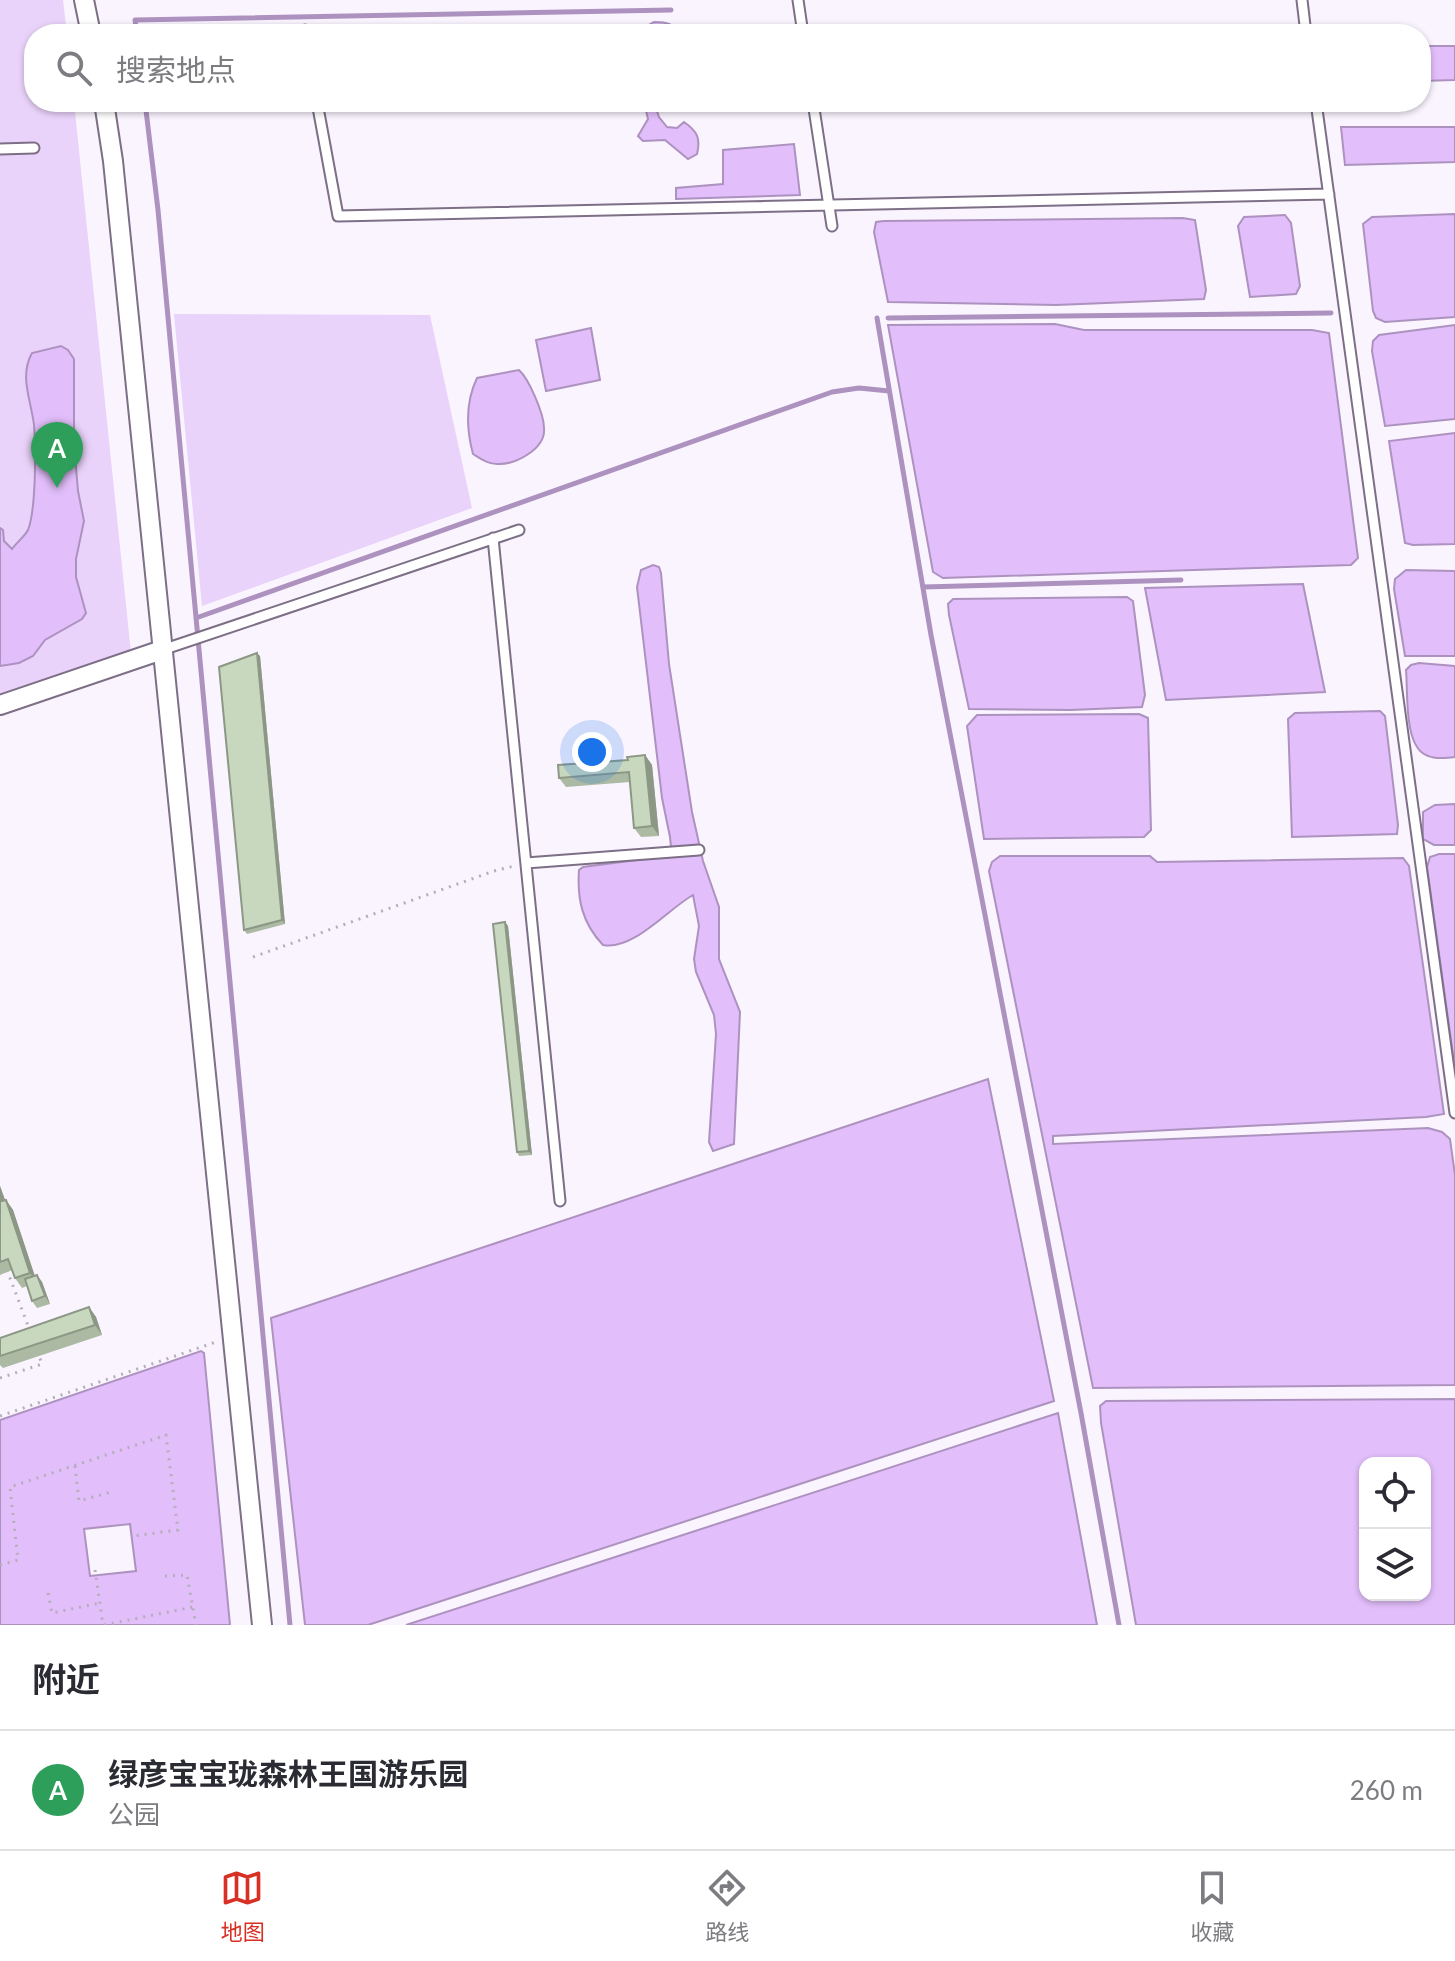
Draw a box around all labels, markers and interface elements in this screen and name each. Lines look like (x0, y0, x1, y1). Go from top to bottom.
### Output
search box (24, 24, 1431, 112)
icon: search (52, 46, 96, 90)
text: 搜索地点 (116, 51, 236, 87)
pin: A (31, 422, 83, 488)
your location (572, 732, 612, 772)
map controls (1359, 1457, 1431, 1601)
button: locate (1359, 1457, 1431, 1529)
button: layers (1359, 1529, 1431, 1601)
text: 附近 (32, 1658, 100, 1699)
text: 绿彦宝宝珑森林王国游乐园 (108, 1755, 468, 1791)
text: A (49, 1774, 67, 1806)
text: 260 m (1350, 1774, 1423, 1806)
text: 公园 (108, 1798, 160, 1830)
tab: 地图 (220, 1866, 265, 1946)
tab: 路线 (705, 1866, 750, 1946)
tab: 收藏 (1190, 1866, 1235, 1946)

